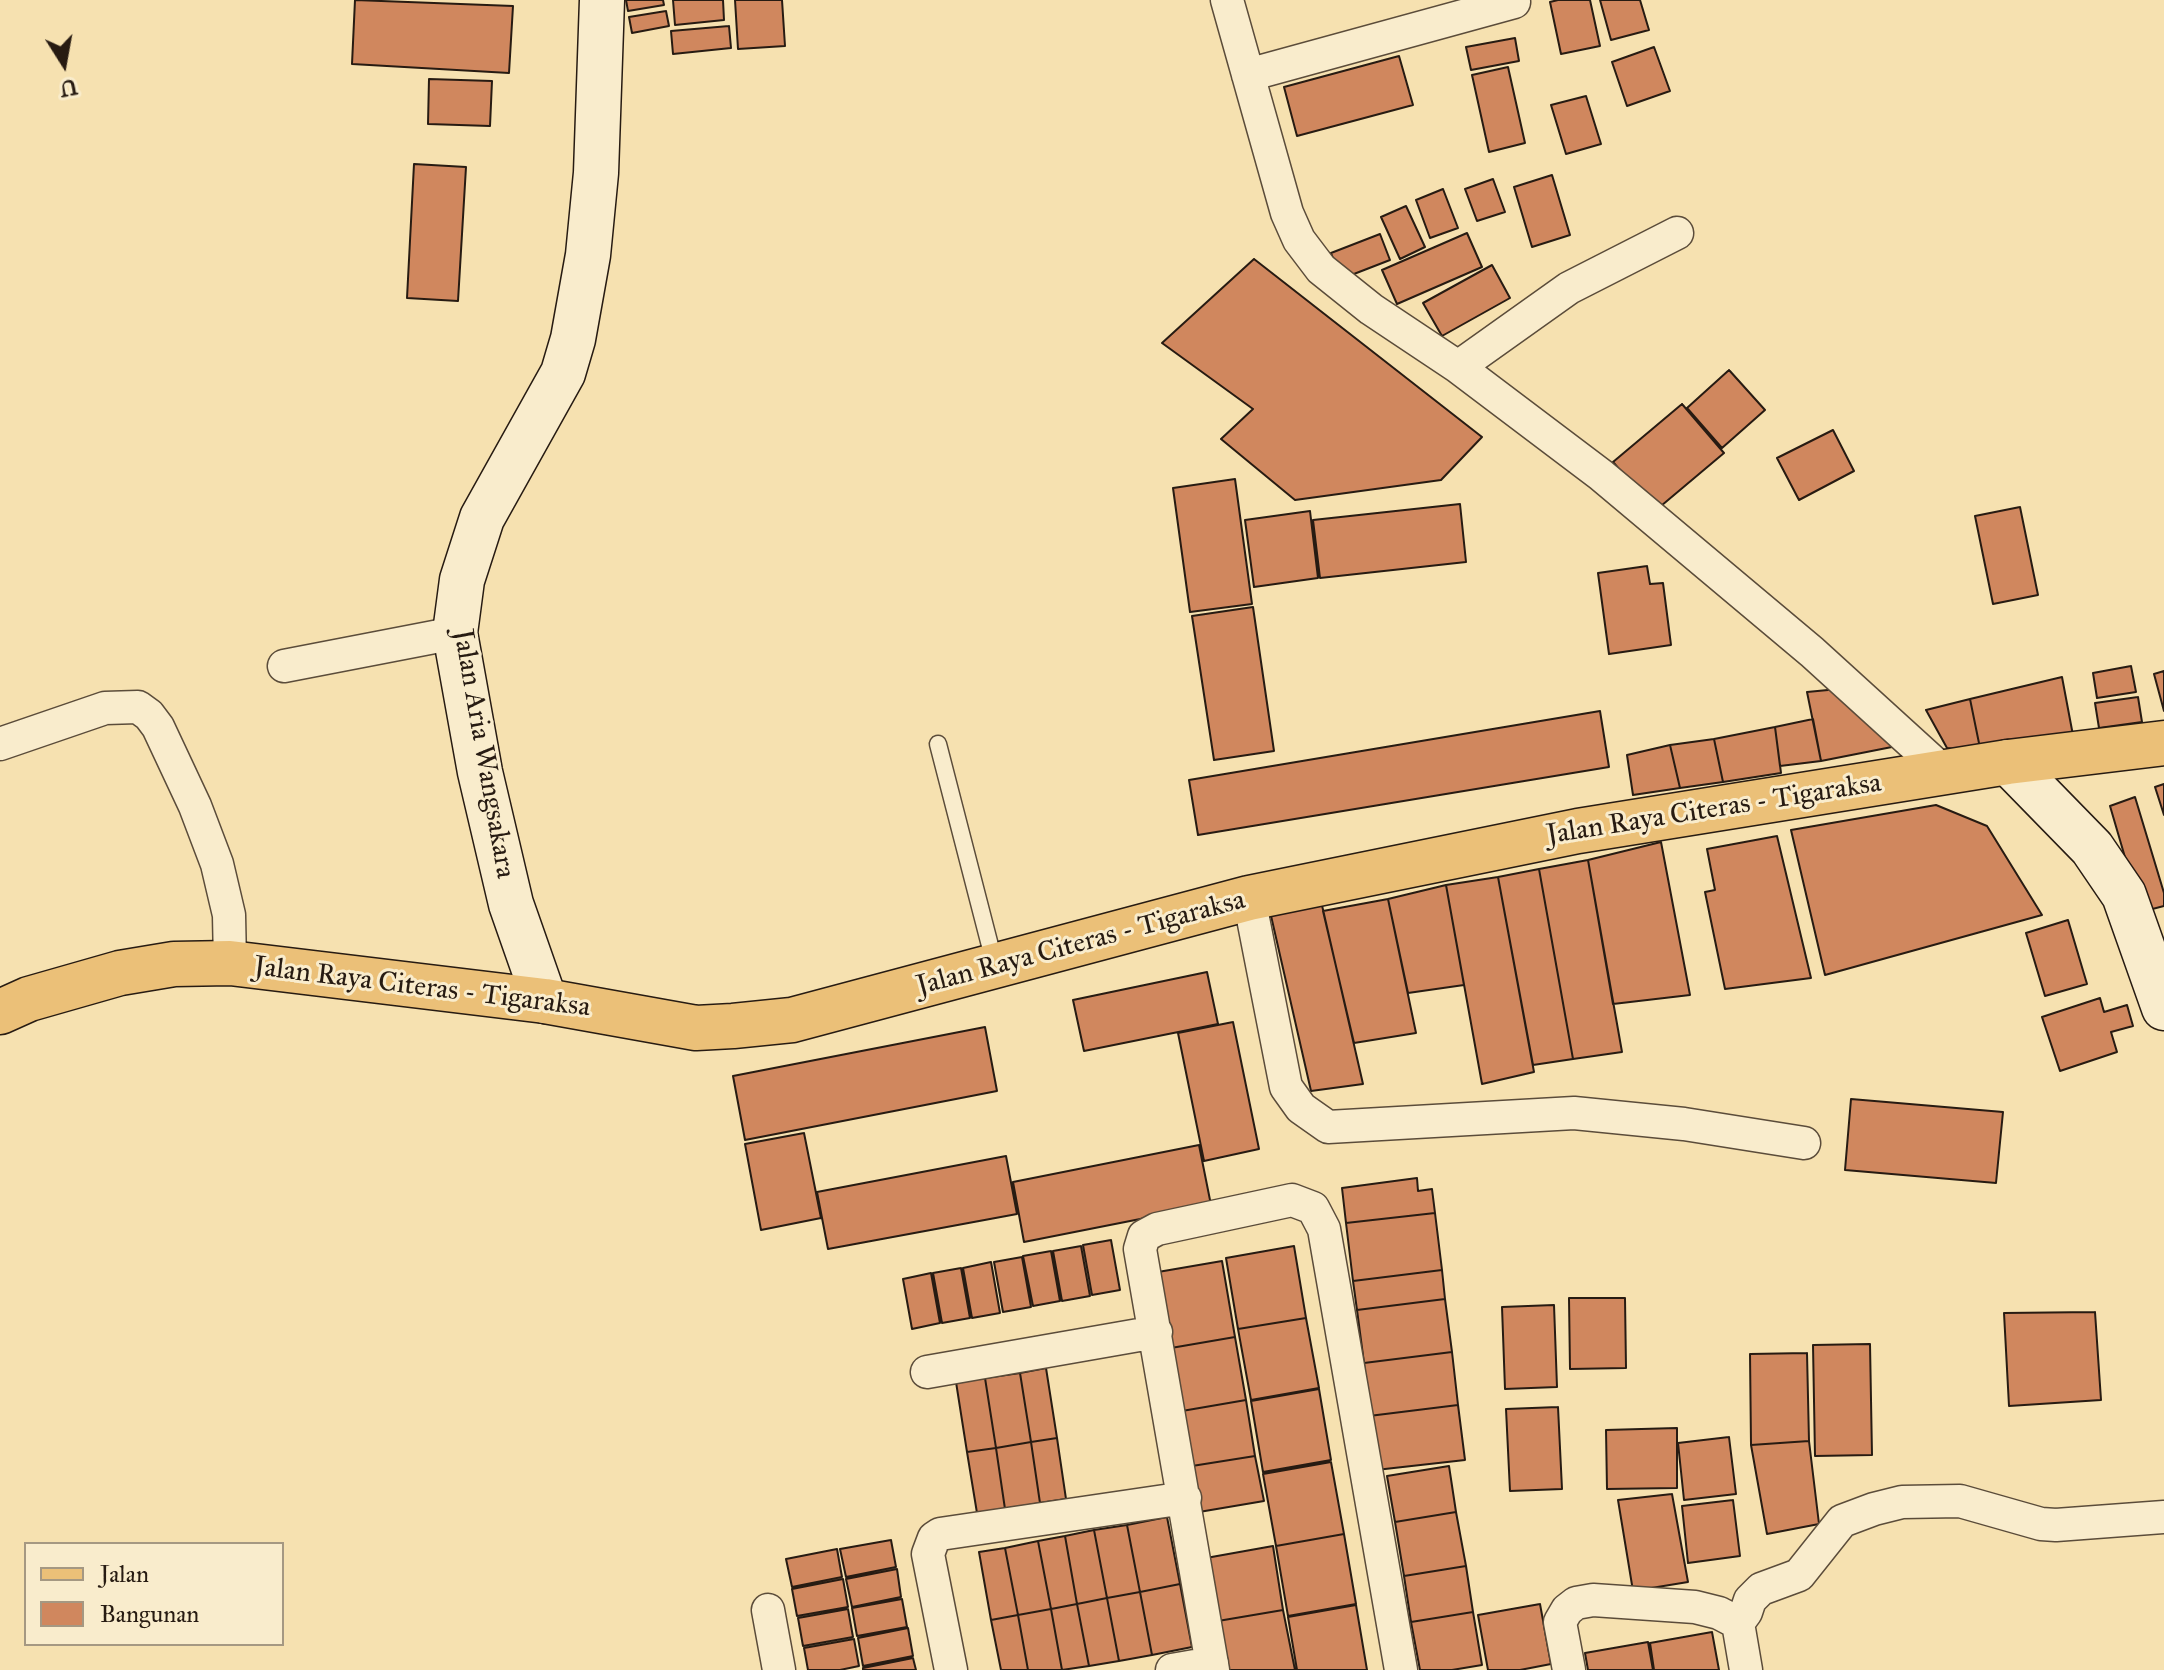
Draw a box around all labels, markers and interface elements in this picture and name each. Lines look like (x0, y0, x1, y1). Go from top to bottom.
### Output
north arrow (24, 24, 104, 104)
text: U (58, 73, 80, 103)
street label: Jalan Aria Wangsakara (445, 627, 521, 881)
street label: Jalan Raya Citeras - Tigaraksa (1544, 767, 1884, 853)
street label: Jalan Raya Citeras - Tigaraksa (913, 884, 1249, 1004)
street label: Jalan Raya Citeras - Tigaraksa (252, 951, 592, 1025)
legend (24, 1542, 284, 1646)
text: Jalan (100, 1559, 149, 1589)
text: Bangunan (100, 1599, 199, 1629)

